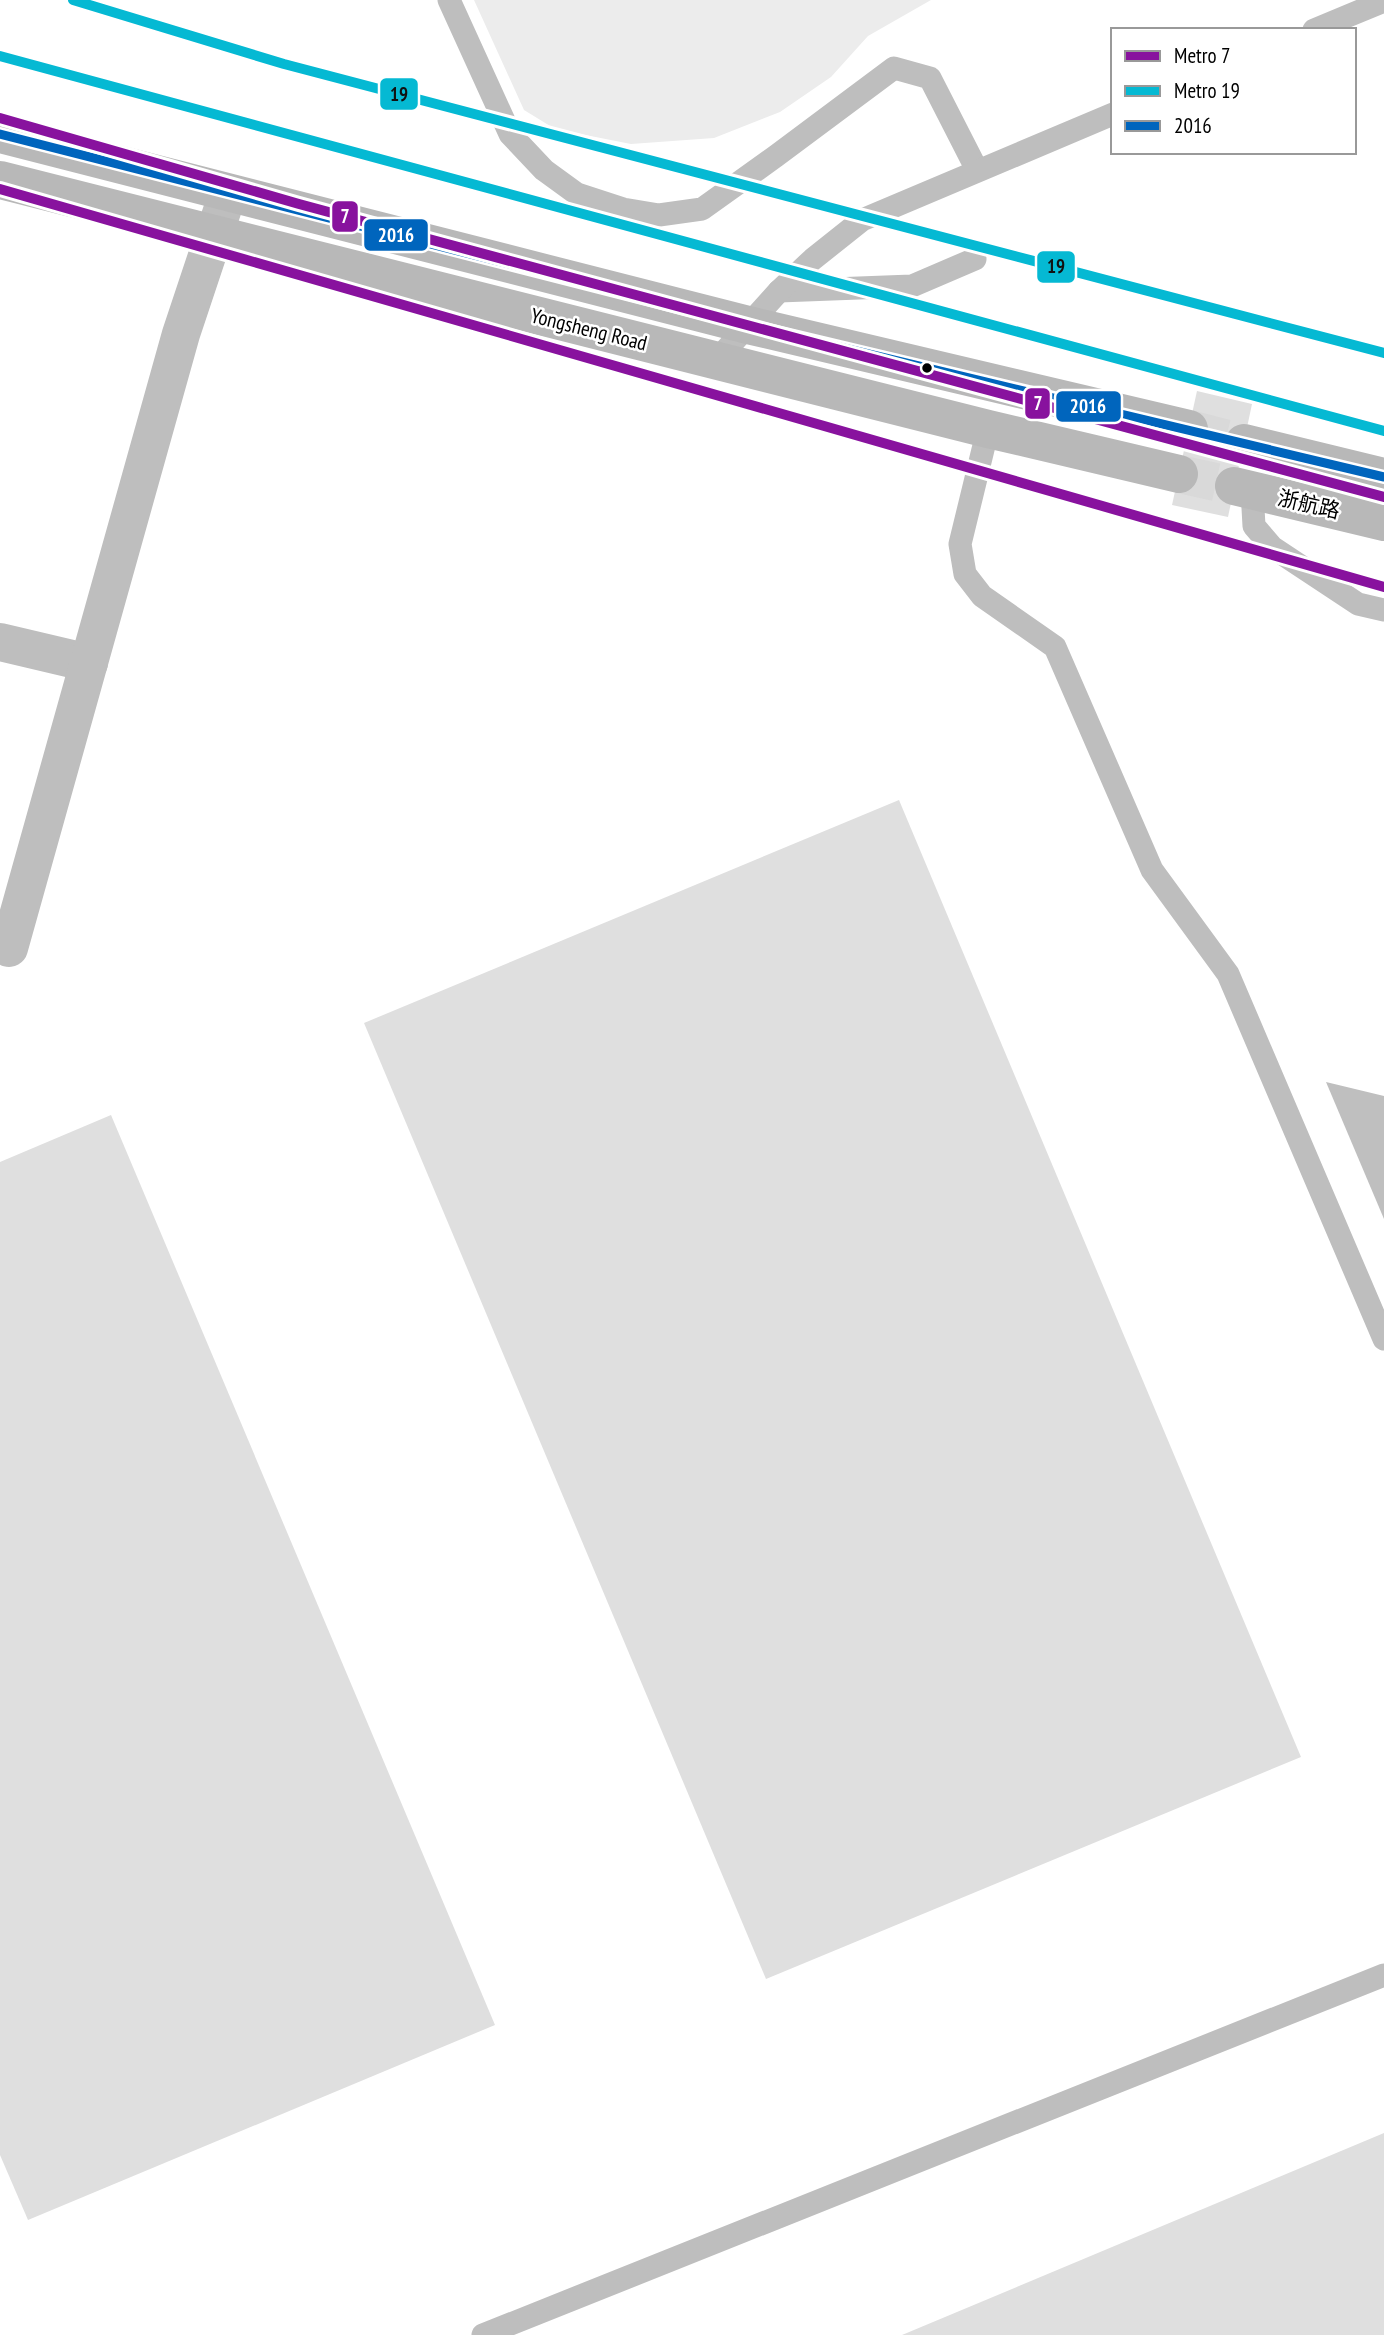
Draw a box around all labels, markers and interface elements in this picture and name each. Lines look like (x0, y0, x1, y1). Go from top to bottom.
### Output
legend (1111, 28, 1356, 154)
text: Metro 7 (1174, 42, 1231, 69)
line badge: 19 (379, 77, 419, 111)
text: Metro 19 (1174, 77, 1240, 104)
text: 19 (390, 82, 408, 106)
text: 2016 (1174, 112, 1212, 139)
line badge: 7 (331, 200, 359, 233)
text: 7 (340, 204, 350, 228)
line badge: 2016 (363, 218, 429, 252)
text: 2016 (378, 223, 414, 247)
line badge: 19 (1036, 250, 1076, 284)
text: 19 (1047, 254, 1065, 278)
street label: Yongsheng Road (528, 302, 650, 356)
unlabelled marker (920, 361, 934, 375)
line badge: 7 (1024, 387, 1051, 420)
line badge: 2016 (1055, 390, 1122, 423)
text: 7 (1033, 391, 1043, 415)
text: 2016 (1070, 394, 1106, 418)
street label: 浙航路 (1275, 484, 1343, 524)

